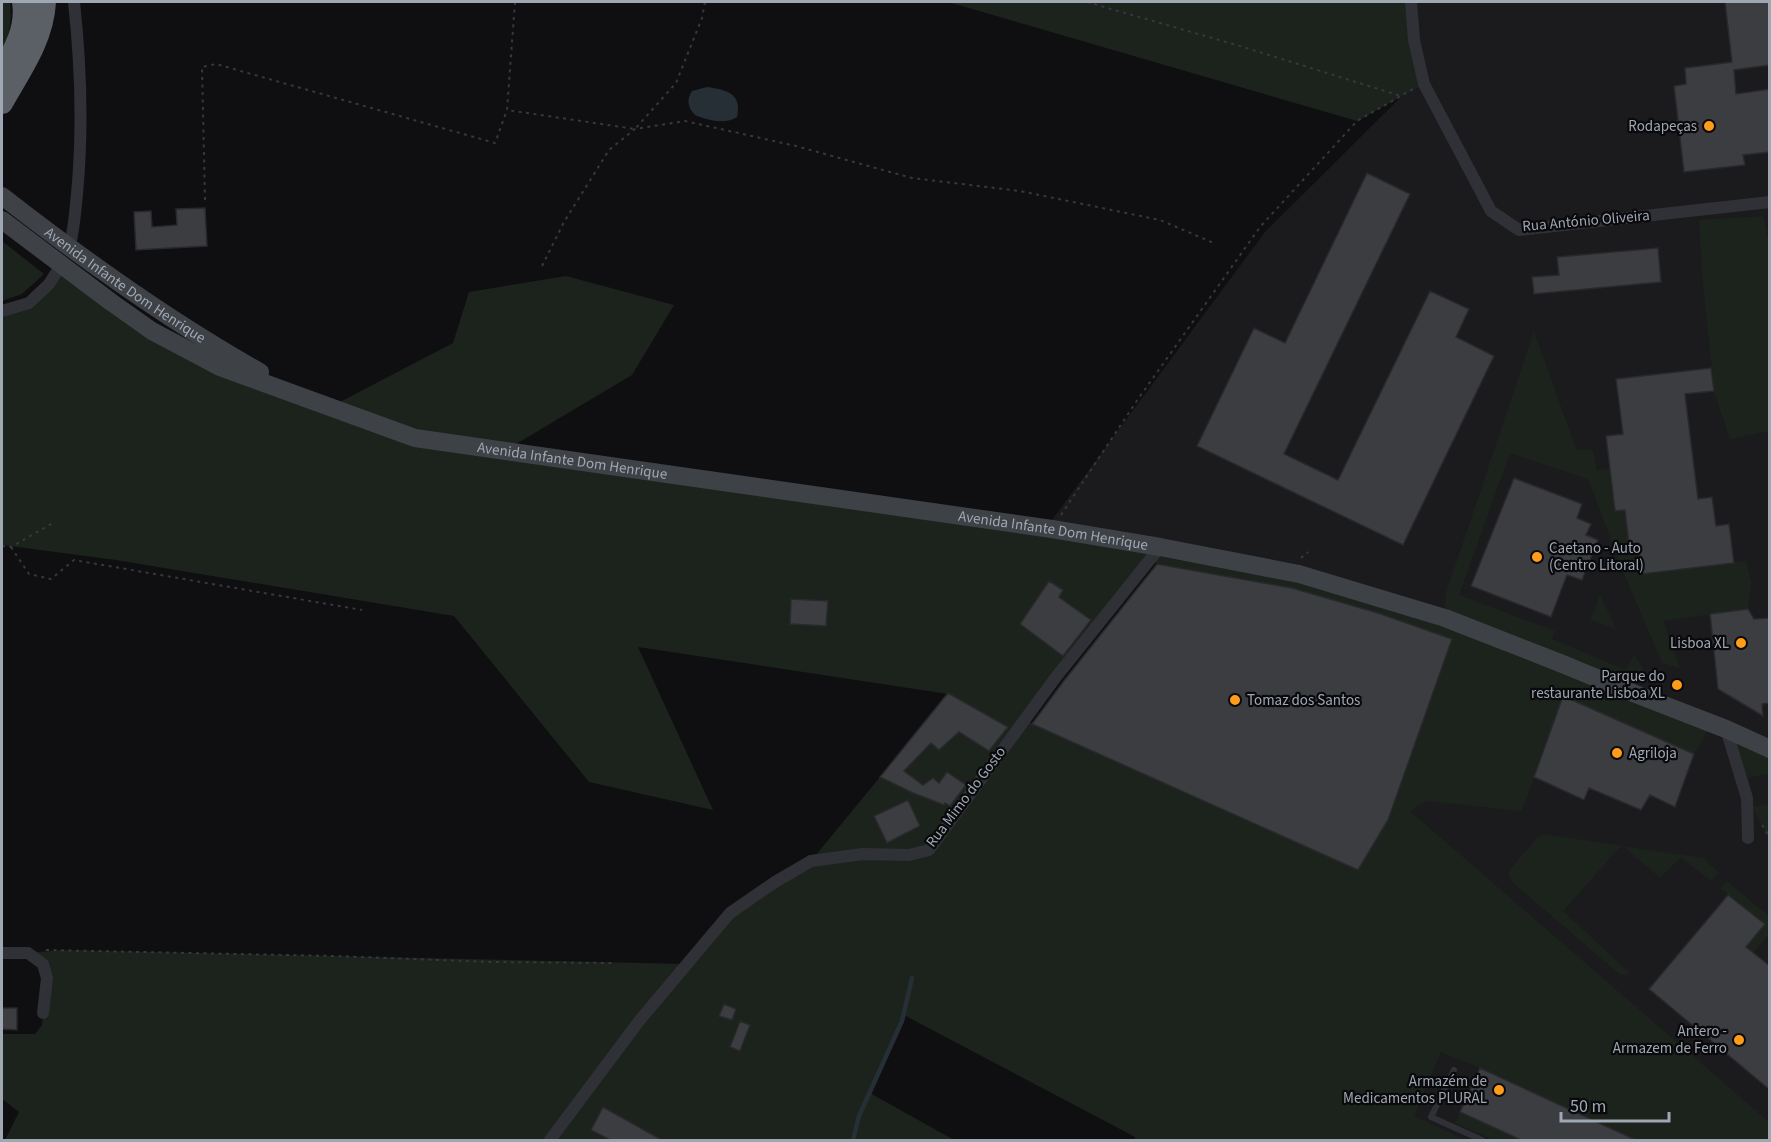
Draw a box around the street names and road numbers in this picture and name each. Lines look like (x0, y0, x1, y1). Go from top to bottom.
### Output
street label: Rua António Oliveira (1522, 205, 1650, 237)
street label: Avenida Infante Dom Henrique (40, 222, 210, 348)
street label: Avenida Infante Dom Henrique (476, 437, 669, 484)
street label: Avenida Infante Dom Henrique (957, 505, 1150, 555)
street label: Rua Mimo do Gosto (921, 742, 1011, 852)

